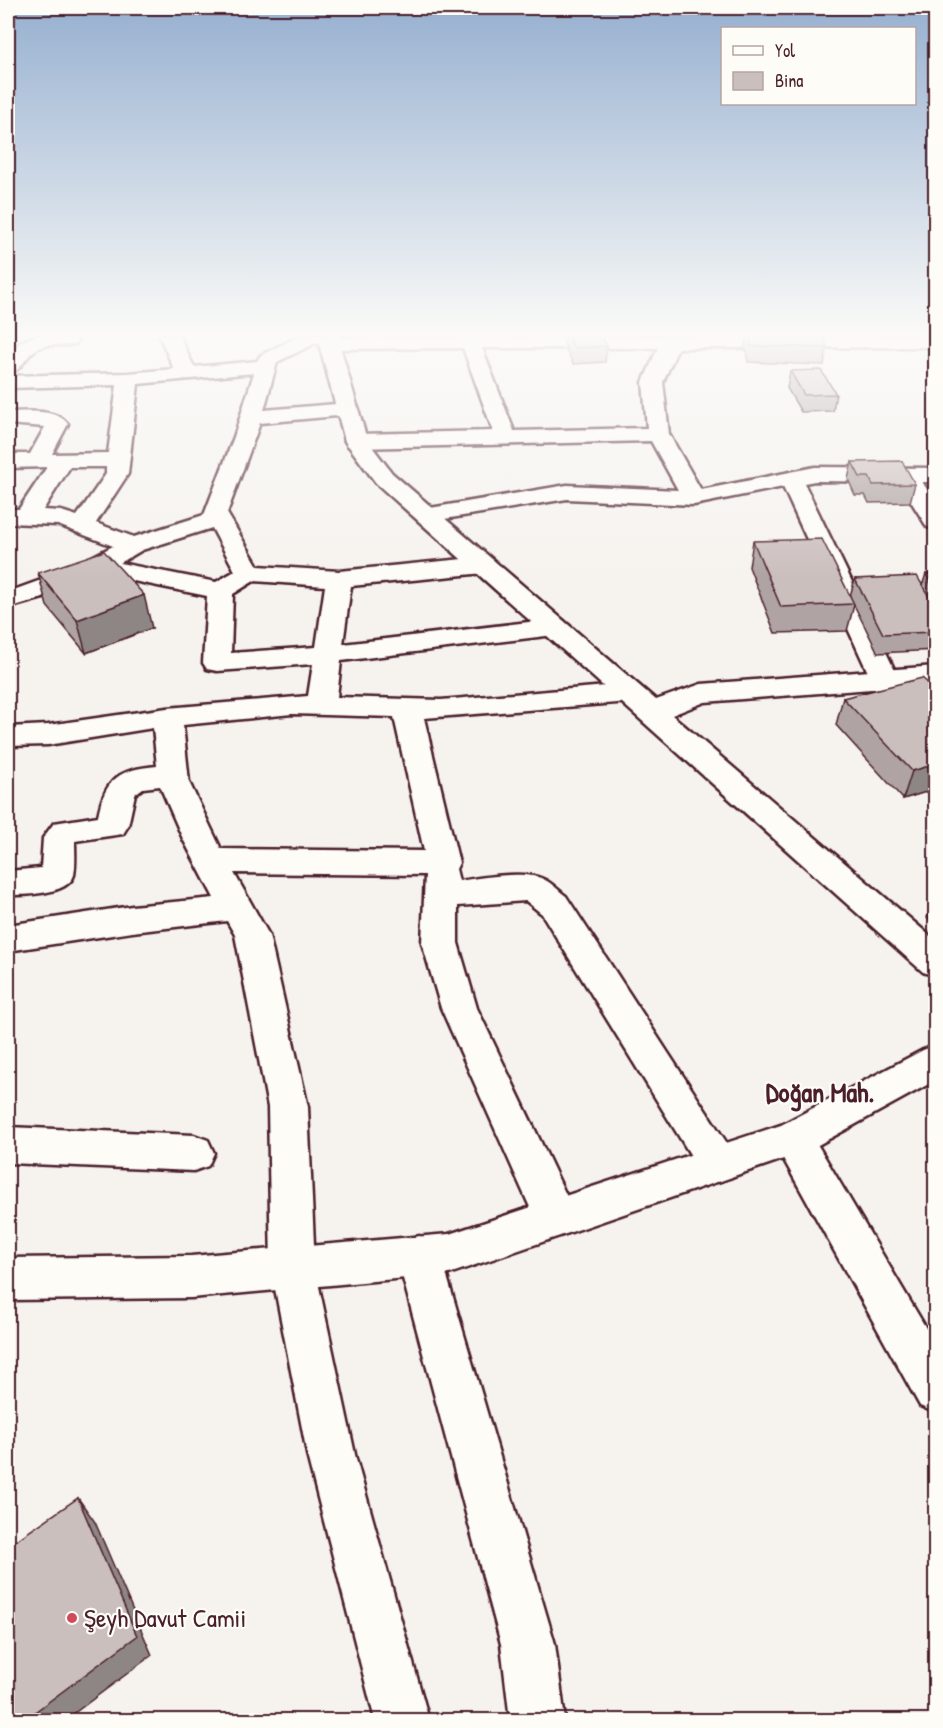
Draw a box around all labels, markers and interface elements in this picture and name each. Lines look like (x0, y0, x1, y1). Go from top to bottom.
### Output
legend (721, 27, 916, 105)
text: Yol (775, 38, 795, 63)
text: Bina (775, 68, 803, 93)
district label: Doğan Mah. (766, 1074, 874, 1112)
place label: Şeyh Davut Camii (84, 1600, 246, 1635)
marker: Şeyh Davut Camii (65, 1611, 79, 1625)

